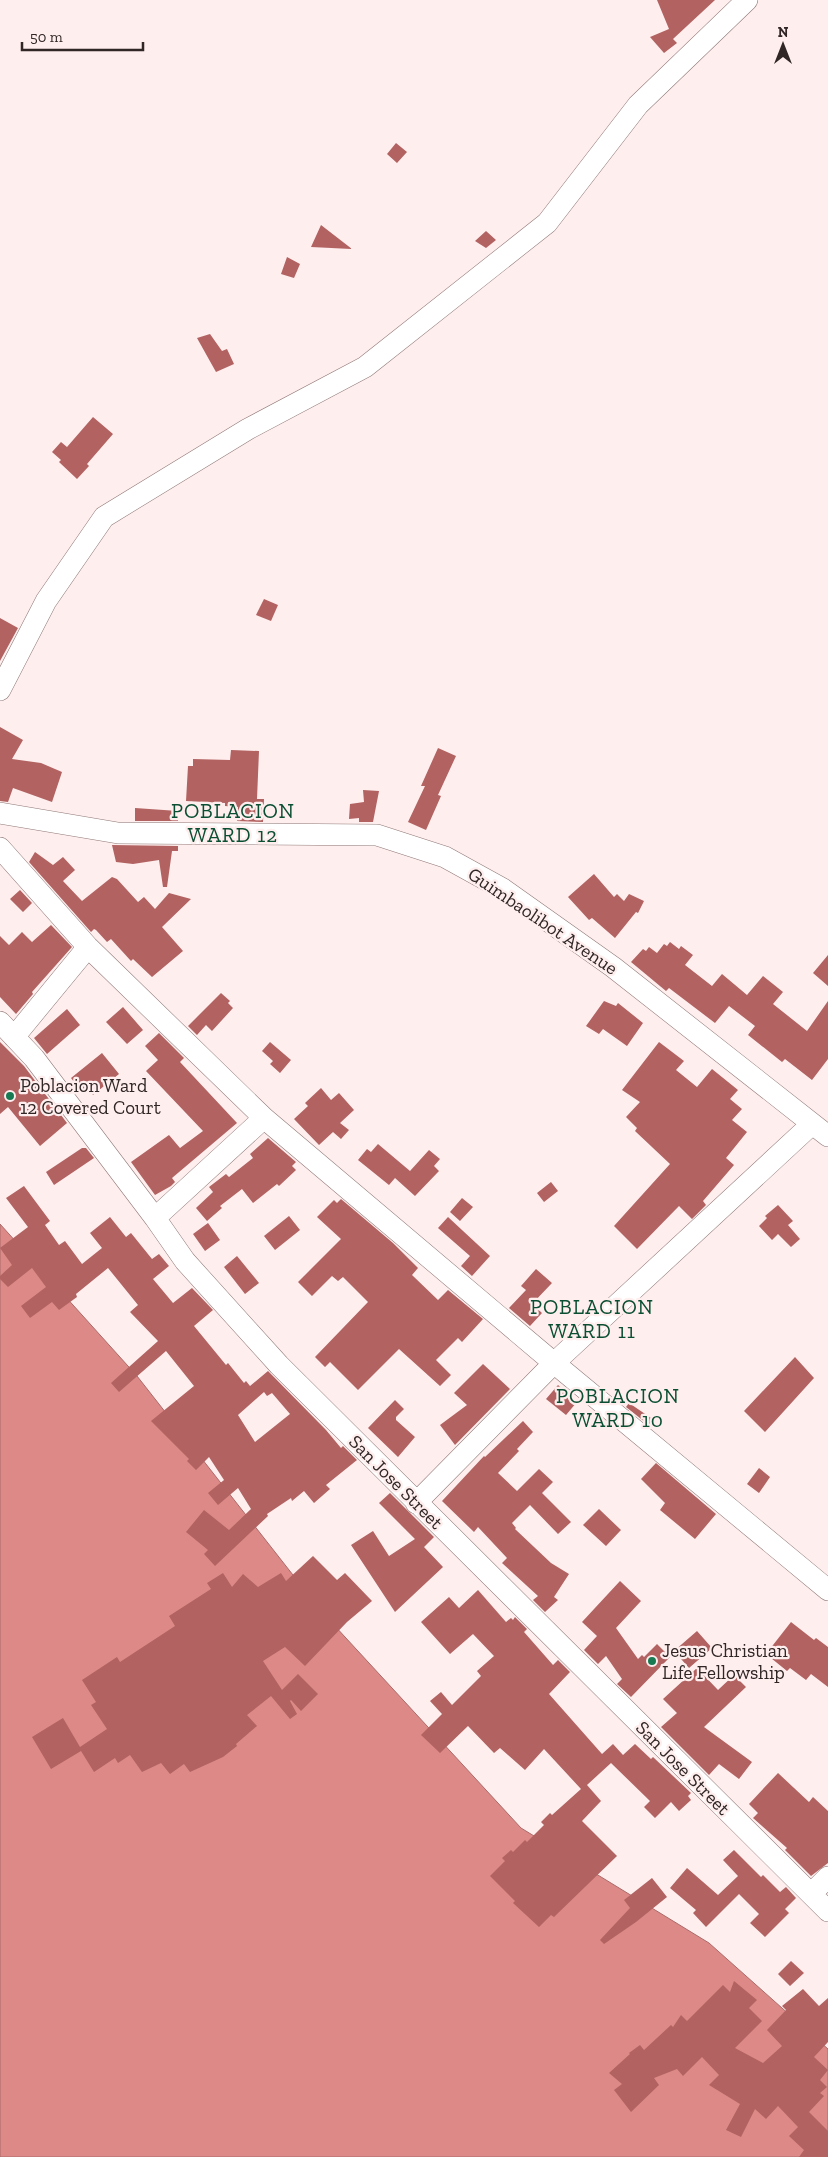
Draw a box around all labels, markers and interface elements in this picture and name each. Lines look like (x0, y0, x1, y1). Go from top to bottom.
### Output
scale bar (22, 20, 144, 52)
north arrow (758, 20, 808, 70)
text: N (778, 24, 789, 41)
text: 50 m (30, 28, 63, 46)
district label: POBLACION WARD 12 (171, 798, 295, 847)
street label: Guimbaolibot Avenue (464, 862, 622, 980)
place label: Poblacion Ward 12 Covered Court (20, 1074, 161, 1119)
marker: Poblacion Ward 12 Covered Court (4, 1090, 16, 1102)
district label: POBLACION WARD 11 (530, 1294, 654, 1343)
district label: POBLACION WARD 10 (556, 1383, 680, 1432)
street label: San Jose Street (344, 1430, 448, 1534)
place label: Jesus Christian Life Fellowship (662, 1639, 788, 1684)
marker: Jesus Christian Life Fellowship (646, 1655, 658, 1667)
street label: San Jose Street (631, 1716, 735, 1820)

